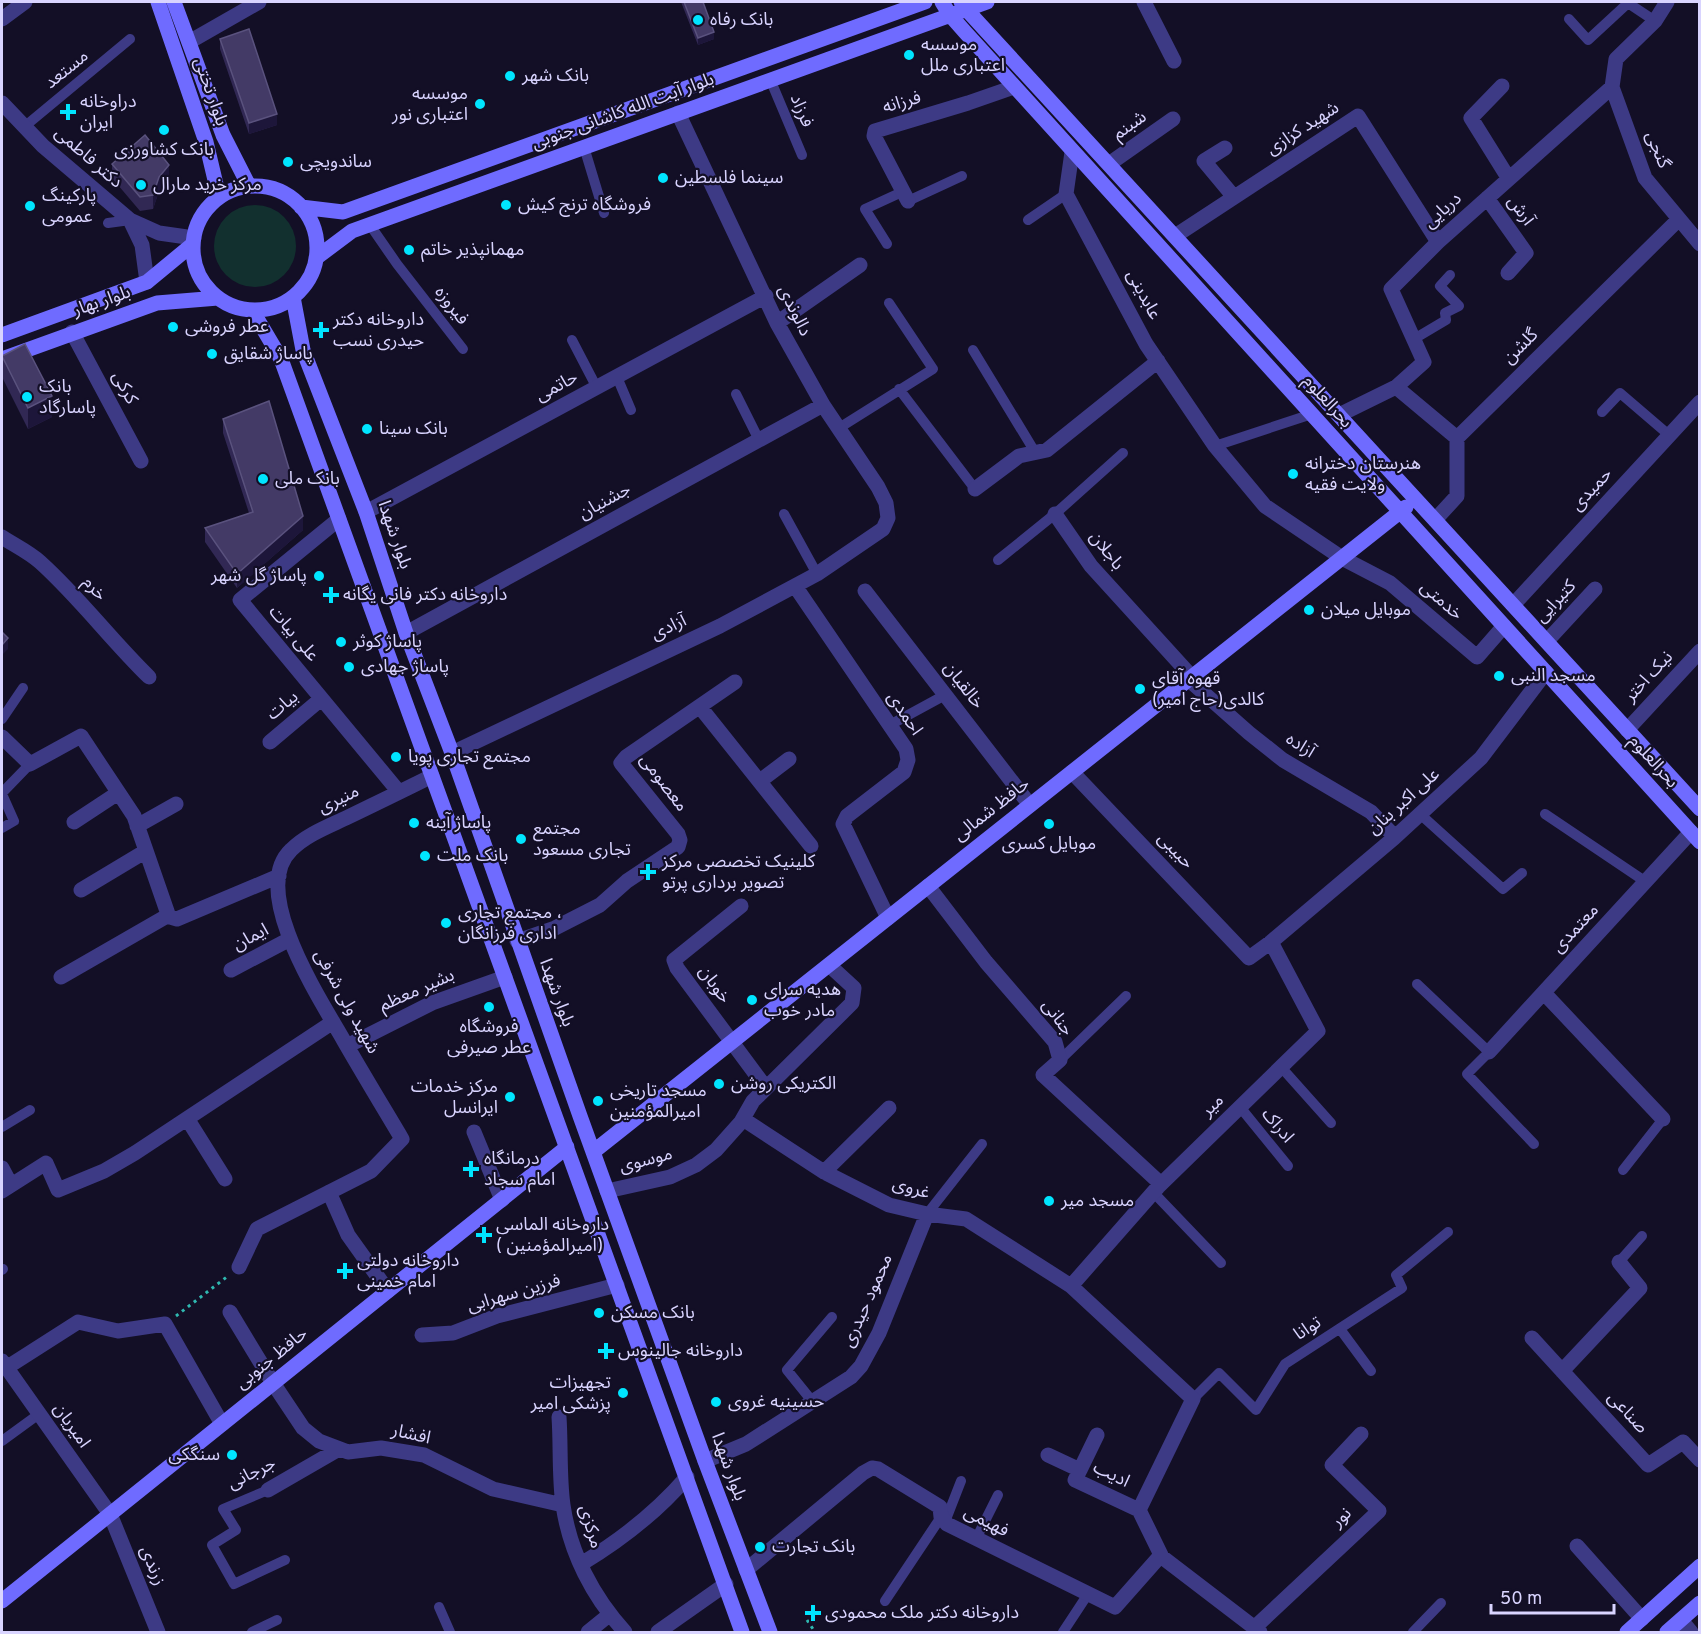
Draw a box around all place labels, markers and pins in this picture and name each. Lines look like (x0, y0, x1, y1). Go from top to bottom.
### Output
place label: بانک رفاه (710, 9, 773, 32)
marker: بانک رفاه (691, 13, 705, 27)
place label: موسسه اعتباری ملل (921, 34, 1005, 78)
marker: موسسه اعتباری ملل (902, 48, 916, 62)
place label: بانک شهر (521, 65, 589, 88)
marker: بانک شهر (503, 69, 517, 83)
place label: موسسه اعتباری نور (391, 83, 468, 127)
place label: دراوخانه ایران (80, 91, 137, 135)
marker: موسسه اعتباری نور (473, 97, 487, 111)
marker: دراوخانه ایران (61, 105, 75, 119)
marker: بانک کشاورزی (157, 123, 171, 137)
place label: بانک کشاورزی (114, 139, 214, 162)
place label: ساندویچی (300, 151, 372, 174)
marker: ساندویچی (281, 155, 295, 169)
place label: سینما فلسطین (675, 167, 783, 190)
marker: سینما فلسطین (656, 171, 670, 185)
place label: مرکز خرید مارال (153, 174, 262, 197)
marker: مرکز خرید مارال (134, 178, 148, 192)
place label: پارکینگ عمومی (42, 185, 96, 229)
place label: فروشگاه ترنج کیش (518, 194, 651, 217)
marker: فروشگاه ترنج کیش (499, 198, 513, 212)
marker: پارکینگ عمومی (23, 199, 37, 213)
place label: مهمانپذیر خاتم (421, 239, 524, 262)
marker: مهمانپذیر خاتم (402, 243, 416, 257)
place label: داروخانه دکتر حیدری نسب (332, 309, 424, 353)
place label: عطر فروشی (185, 316, 269, 339)
marker: عطر فروشی (166, 320, 180, 334)
marker: داروخانه دکتر حیدری نسب (314, 323, 328, 337)
place label: پاساژ شقایق (224, 343, 313, 366)
marker: پاساژ شقایق (205, 347, 219, 361)
place label: بانک پاسارگاد (39, 376, 96, 420)
marker: بانک پاسارگاد (20, 390, 34, 404)
place label: بانک سینا (379, 418, 448, 441)
marker: بانک سینا (360, 422, 374, 436)
place label: هنرستان دخترانه ولایت فقیه (1305, 453, 1421, 497)
marker: هنرستان دخترانه ولایت فقیه (1286, 467, 1300, 481)
place label: بانک ملی (275, 468, 340, 491)
marker: بانک ملی (256, 472, 270, 486)
place label: پاساژ گل شهر (210, 565, 307, 588)
marker: پاساژ گل شهر (312, 569, 326, 583)
place label: داروخانه دکتر فانی یگانه (343, 584, 507, 607)
marker: داروخانه دکتر فانی یگانه (324, 588, 338, 602)
place label: موبایل میلان (1321, 599, 1411, 622)
marker: موبایل میلان (1302, 603, 1316, 617)
place label: پاساژ کوثر (352, 631, 422, 654)
marker: پاساژ کوثر (334, 635, 348, 649)
place label: پاساژ جهادی (361, 656, 449, 679)
marker: پاساژ جهادی (342, 660, 356, 674)
place label: مسجد النبی (1511, 665, 1596, 688)
place label: قهوه آقای کالدی(حاج امیر) (1152, 668, 1265, 712)
marker: مسجد النبی (1492, 669, 1506, 683)
marker: قهوه آقای کالدی(حاج امیر) (1133, 682, 1147, 696)
place label: مجتمع تجاری پویا (408, 746, 531, 770)
marker: مجتمع تجاری پویا (389, 750, 403, 764)
place label: پاساژ آینه (426, 812, 491, 835)
marker: پاساژ آینه (407, 816, 421, 830)
marker: موبایل کسری (1042, 817, 1056, 831)
place label: مجتمع تجاری مسعود (533, 818, 631, 862)
marker: مجتمع تجاری مسعود (514, 832, 528, 846)
place label: موبایل کسری (1002, 833, 1096, 856)
place label: بانک ملت (437, 845, 508, 868)
marker: بانک ملت (418, 849, 432, 863)
place label: کلینیک تخصصی مرکز تصویر برداری پرتو (661, 851, 816, 895)
marker: کلینیک تخصصی مرکز تصویر برداری پرتو (639, 863, 657, 881)
place label: مجتمع تجاری ، اداری فرزانگان (458, 902, 562, 946)
marker: مجتمع تجاری ، اداری فرزانگان (439, 916, 453, 930)
place label: هدیه سرای مادر خوب (764, 979, 841, 1023)
marker: هدیه سرای مادر خوب (745, 993, 759, 1007)
marker: فروشگاه عطر صیرفی (482, 1000, 496, 1014)
place label: فروشگاه عطر صیرفی (447, 1016, 531, 1060)
place label: الکتریکی روشن (731, 1073, 836, 1096)
place label: مرکز خدمات ایرانسل (411, 1076, 498, 1120)
marker: الکتریکی روشن (712, 1077, 726, 1091)
place label: مسجد تاریخی امیرالمؤمنین (610, 1080, 707, 1124)
marker: مرکز خدمات ایرانسل (503, 1090, 517, 1104)
marker: مسجد تاریخی امیرالمؤمنین (591, 1094, 605, 1108)
place label: درمانگاه امام سجاد (484, 1148, 555, 1193)
marker: درمانگاه امام سجاد (462, 1160, 480, 1178)
place label: مسجد میر (1060, 1190, 1134, 1213)
marker: مسجد میر (1042, 1194, 1056, 1208)
place label: داروخانه الماسی ( امیرالمؤمنین) (496, 1214, 609, 1258)
marker: داروخانه الماسی ( امیرالمؤمنین) (477, 1228, 491, 1242)
place label: داروخانه دولتی امام خمینی (357, 1250, 459, 1295)
marker: داروخانه دولتی امام خمینی (338, 1264, 352, 1278)
place label: بانک مسکن (611, 1302, 695, 1325)
marker: بانک مسکن (592, 1306, 606, 1320)
place label: داروخانه جالینوس (618, 1340, 743, 1363)
marker: داروخانه جالینوس (599, 1344, 613, 1358)
place label: تجهیزات پزشکی امیر (530, 1372, 611, 1416)
marker: تجهیزات پزشکی امیر (616, 1386, 630, 1400)
place label: حسینیه غروی (728, 1391, 824, 1414)
marker: حسینیه غروی (709, 1395, 723, 1409)
place label: سنگکی (168, 1444, 220, 1467)
marker: سنگکی (225, 1448, 239, 1462)
place label: بانک تجارت (772, 1536, 855, 1559)
marker: بانک تجارت (753, 1540, 767, 1554)
place label: داروخانه دکتر ملک محمودی (825, 1602, 1019, 1625)
marker: داروخانه دکتر ملک محمودی (806, 1606, 820, 1620)

